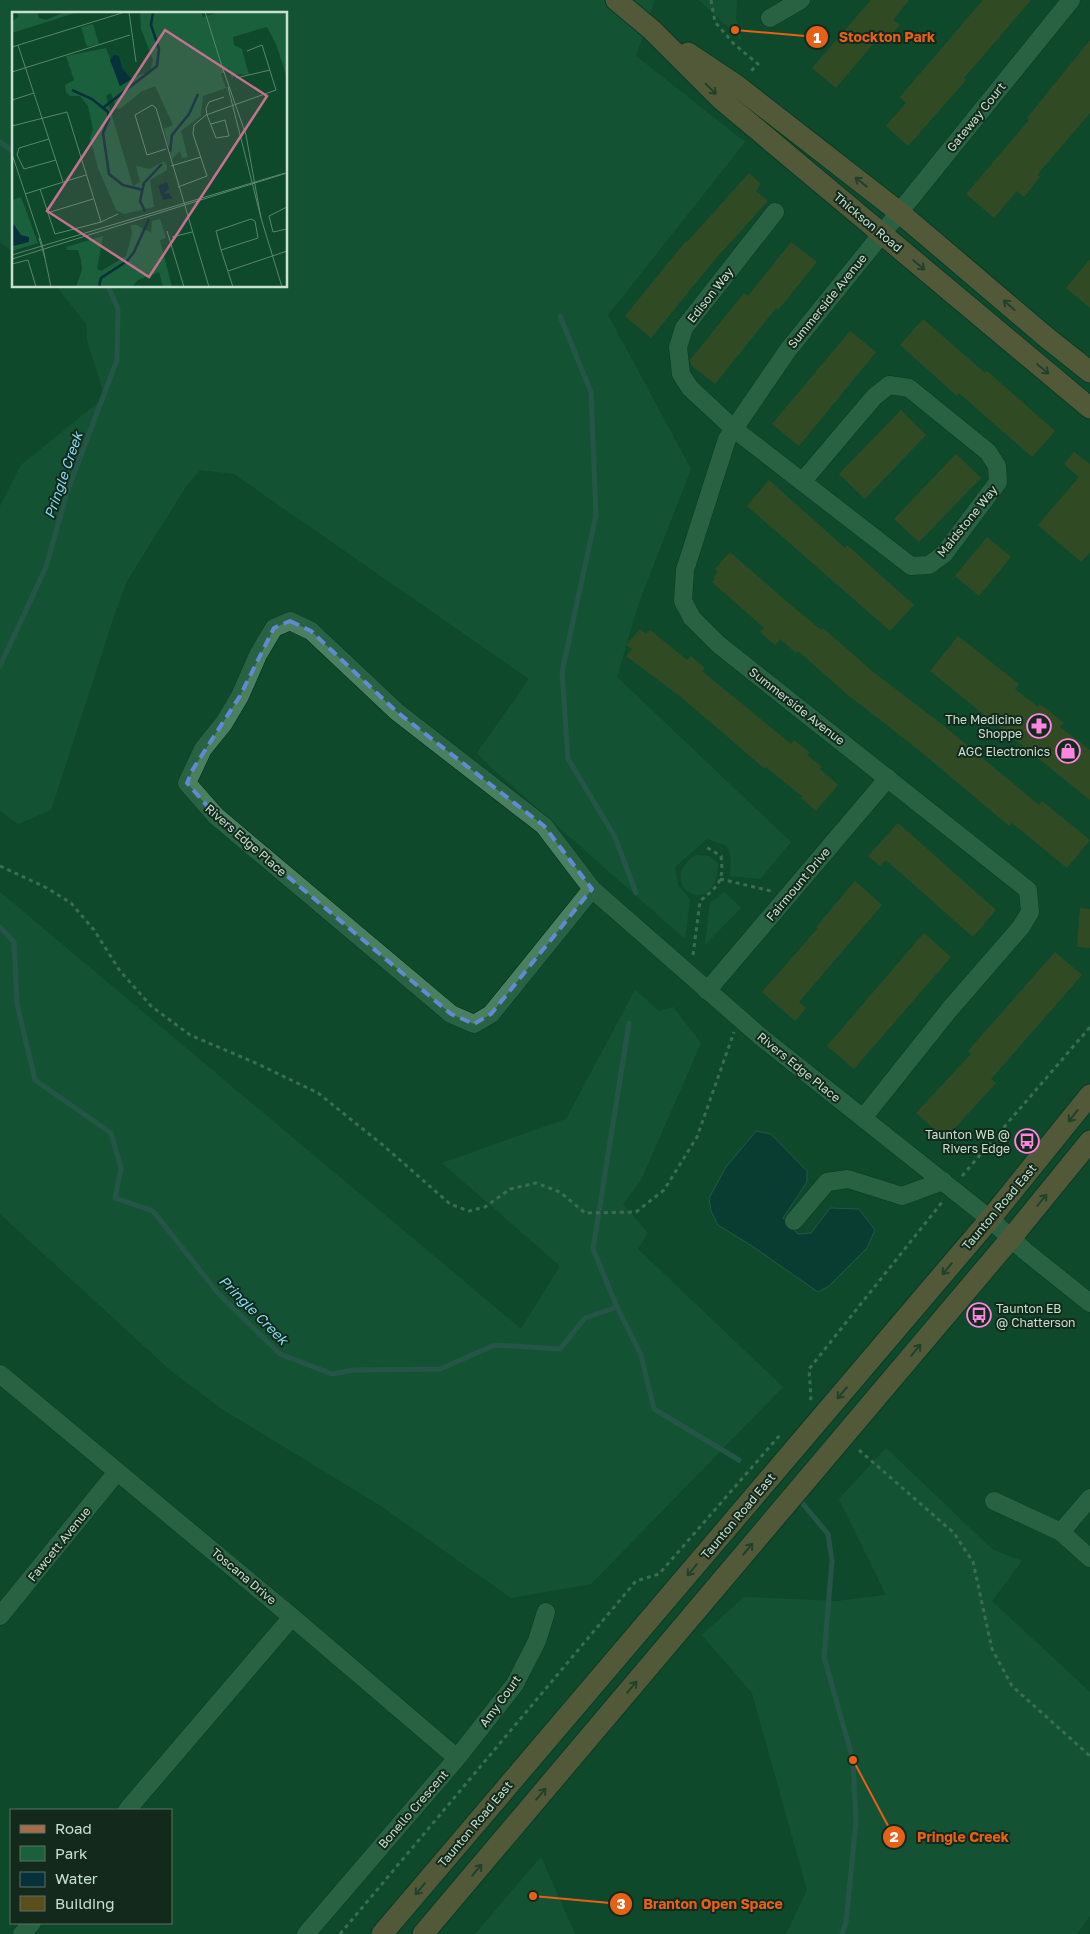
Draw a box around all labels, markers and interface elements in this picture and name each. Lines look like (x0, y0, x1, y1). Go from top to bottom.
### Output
inset map (12, 12, 288, 288)
callout: Stockton Park (804, 23, 946, 52)
text: 1 (813, 28, 821, 46)
text: Stockton Park (839, 28, 935, 45)
street label: Gateway Court (943, 79, 1009, 155)
one-way arrow (705, 83, 717, 96)
one-way arrow (855, 176, 868, 187)
street label: Thickson Road (831, 189, 905, 255)
street label: Summerside Avenue (784, 251, 870, 351)
one-way arrow (912, 259, 925, 270)
street label: Edison Way (684, 264, 736, 326)
one-way arrow (1003, 300, 1016, 311)
one-way arrow (1037, 364, 1050, 375)
water label: Pringle Creek (40, 427, 86, 521)
street label: Maidstone Way (934, 482, 1001, 560)
street label: Summerside Avenue (746, 664, 848, 748)
place label: The Medicine Shoppe (945, 712, 1022, 741)
pharmacy icon: The Medicine Shoppe (1026, 713, 1052, 739)
shop icon: AGC Electronics (1055, 738, 1081, 764)
place label: AGC Electronics (958, 744, 1050, 759)
street label: Rivers Edge Place (202, 801, 290, 879)
street label: Fairmount Drive (763, 844, 833, 924)
street label: Rivers Edge Place (754, 1029, 844, 1105)
one-way arrow (1067, 1109, 1078, 1122)
place label: Taunton WB @ Rivers Edge (925, 1127, 1010, 1156)
bus stop icon: Taunton WB @ Rivers Edge (1014, 1128, 1040, 1154)
street label: Taunton Road East (959, 1161, 1039, 1253)
one-way arrow (1037, 1193, 1048, 1206)
one-way arrow (942, 1263, 953, 1276)
water label: Pringle Creek (216, 1272, 293, 1349)
place label: Taunton EB @ Chatterson (996, 1301, 1076, 1330)
bus stop icon: Taunton EB @ Chatterson (966, 1302, 992, 1328)
one-way arrow (910, 1344, 922, 1357)
one-way arrow (837, 1386, 848, 1399)
street label: Taunton Road East (698, 1470, 778, 1562)
street label: Fawcett Avenue (24, 1504, 94, 1584)
one-way arrow (742, 1543, 753, 1556)
street label: Toscana Drive (208, 1544, 280, 1608)
one-way arrow (686, 1564, 697, 1577)
street label: Amy Court (476, 1672, 524, 1730)
one-way arrow (626, 1680, 637, 1693)
street label: Bonello Crescent (375, 1767, 451, 1851)
street label: Taunton Road East (435, 1778, 515, 1870)
one-way arrow (535, 1788, 546, 1801)
legend (10, 1809, 172, 1924)
text: Road (55, 1819, 92, 1837)
callout: Pringle Creek (882, 1822, 1019, 1851)
text: 2 (889, 1827, 899, 1845)
text: Pringle Creek (917, 1828, 1009, 1845)
text: Park (55, 1844, 88, 1862)
one-way arrow (471, 1864, 482, 1877)
text: Water (55, 1869, 98, 1887)
one-way arrow (414, 1883, 425, 1896)
callout: Branton Open Space (609, 1889, 793, 1918)
text: Building (55, 1894, 115, 1912)
text: 3 (616, 1894, 626, 1912)
text: Branton Open Space (643, 1895, 783, 1912)

